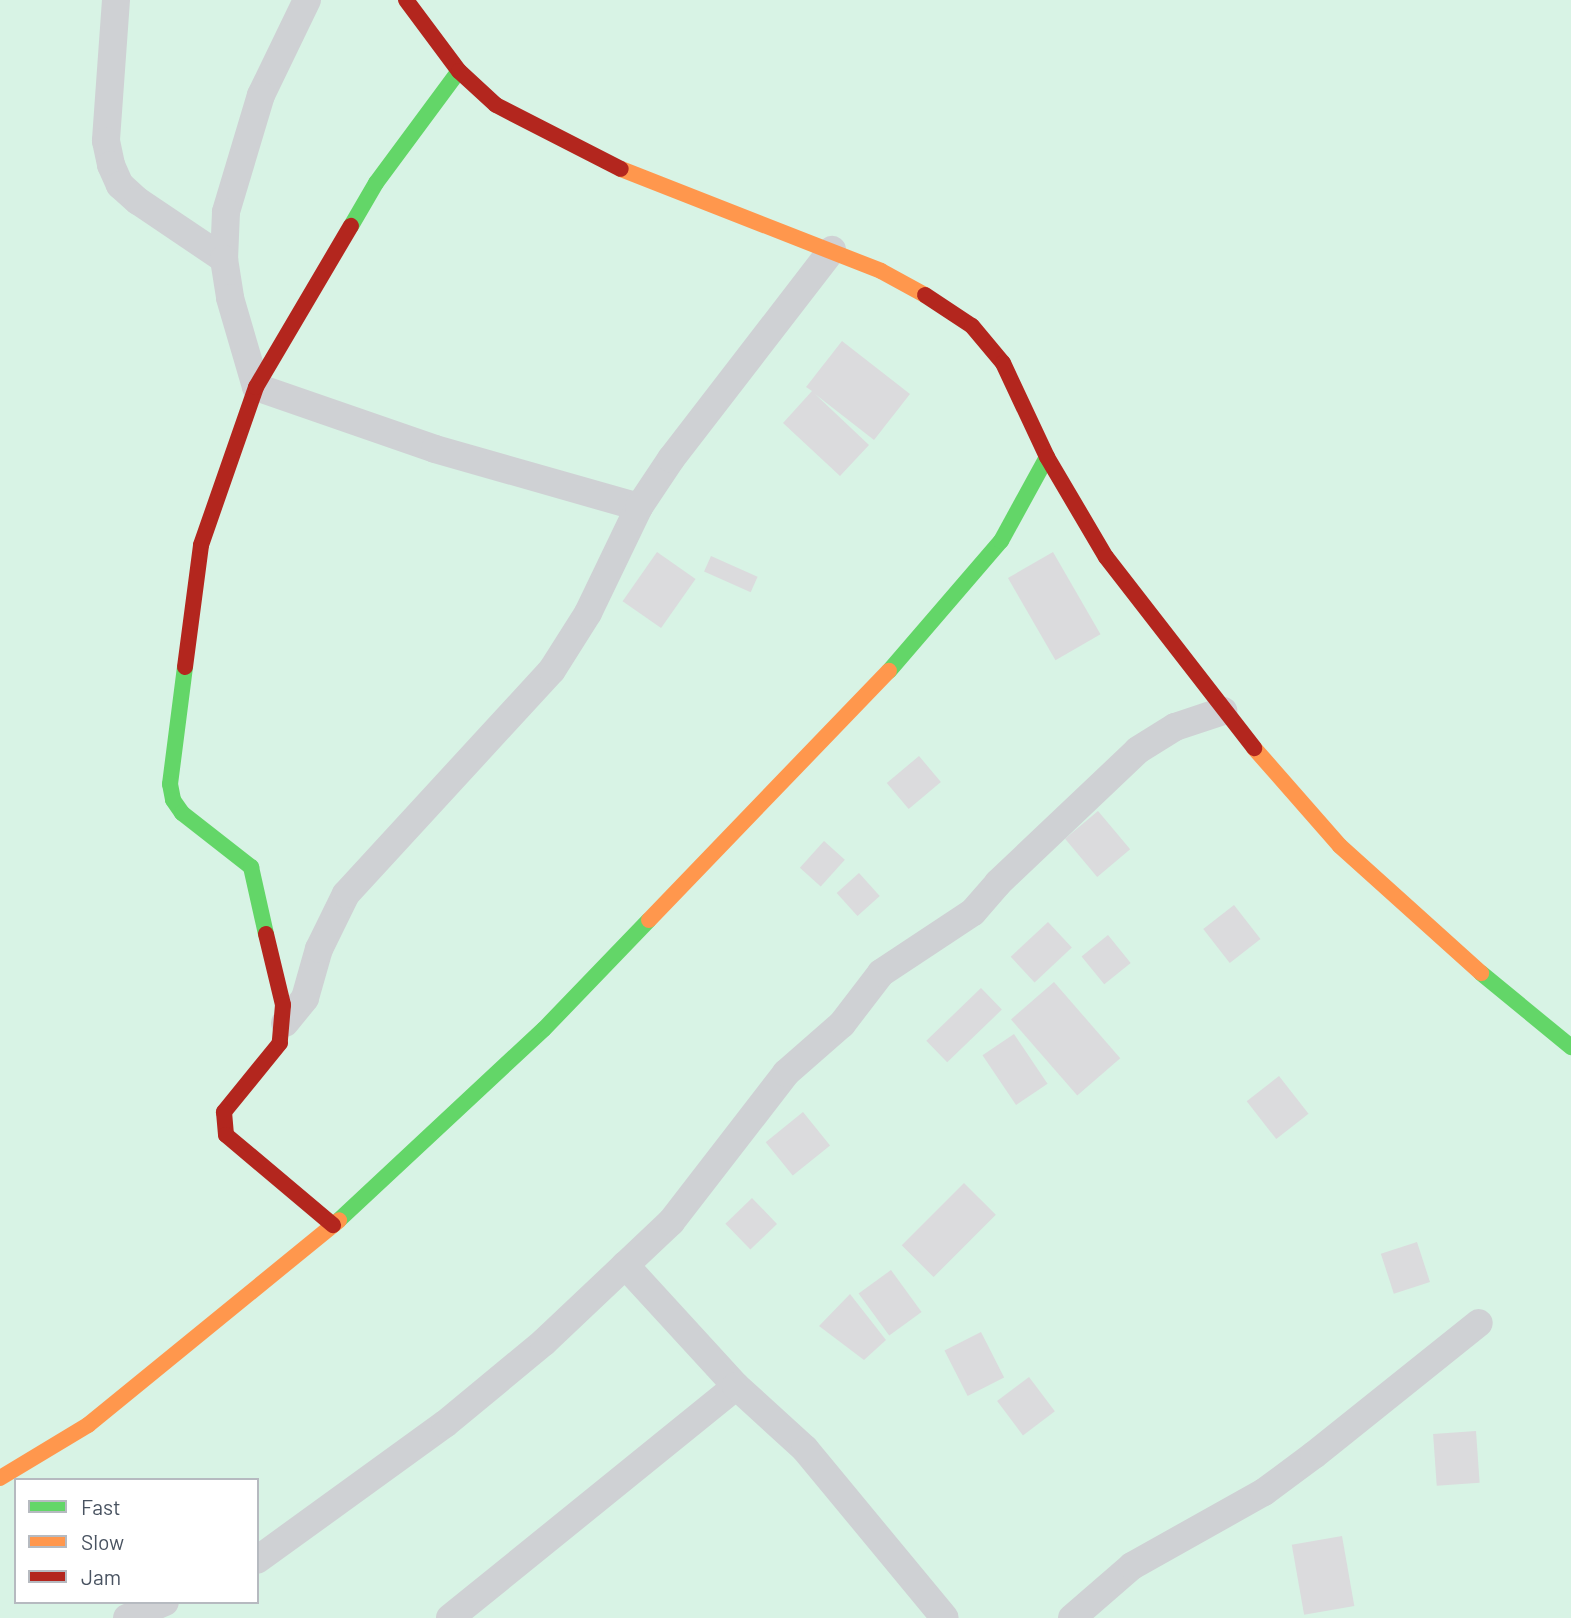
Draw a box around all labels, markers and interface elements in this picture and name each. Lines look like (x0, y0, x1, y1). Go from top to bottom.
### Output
legend (14, 1478, 259, 1604)
text: Fast (81, 1494, 121, 1519)
text: Slow (81, 1529, 124, 1554)
text: Jam (81, 1564, 121, 1589)

